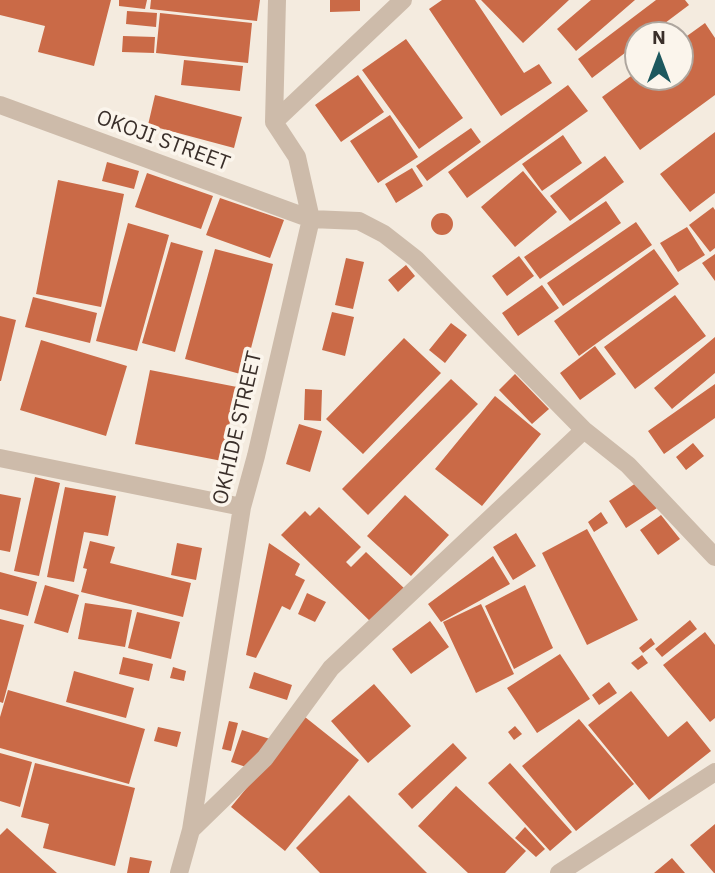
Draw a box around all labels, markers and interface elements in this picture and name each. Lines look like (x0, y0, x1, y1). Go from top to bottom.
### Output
north arrow (624, 21, 694, 91)
text: N (652, 25, 666, 49)
street label: OKOJI STREET (93, 105, 233, 177)
street label: OKHIDE STREET (208, 349, 268, 507)

